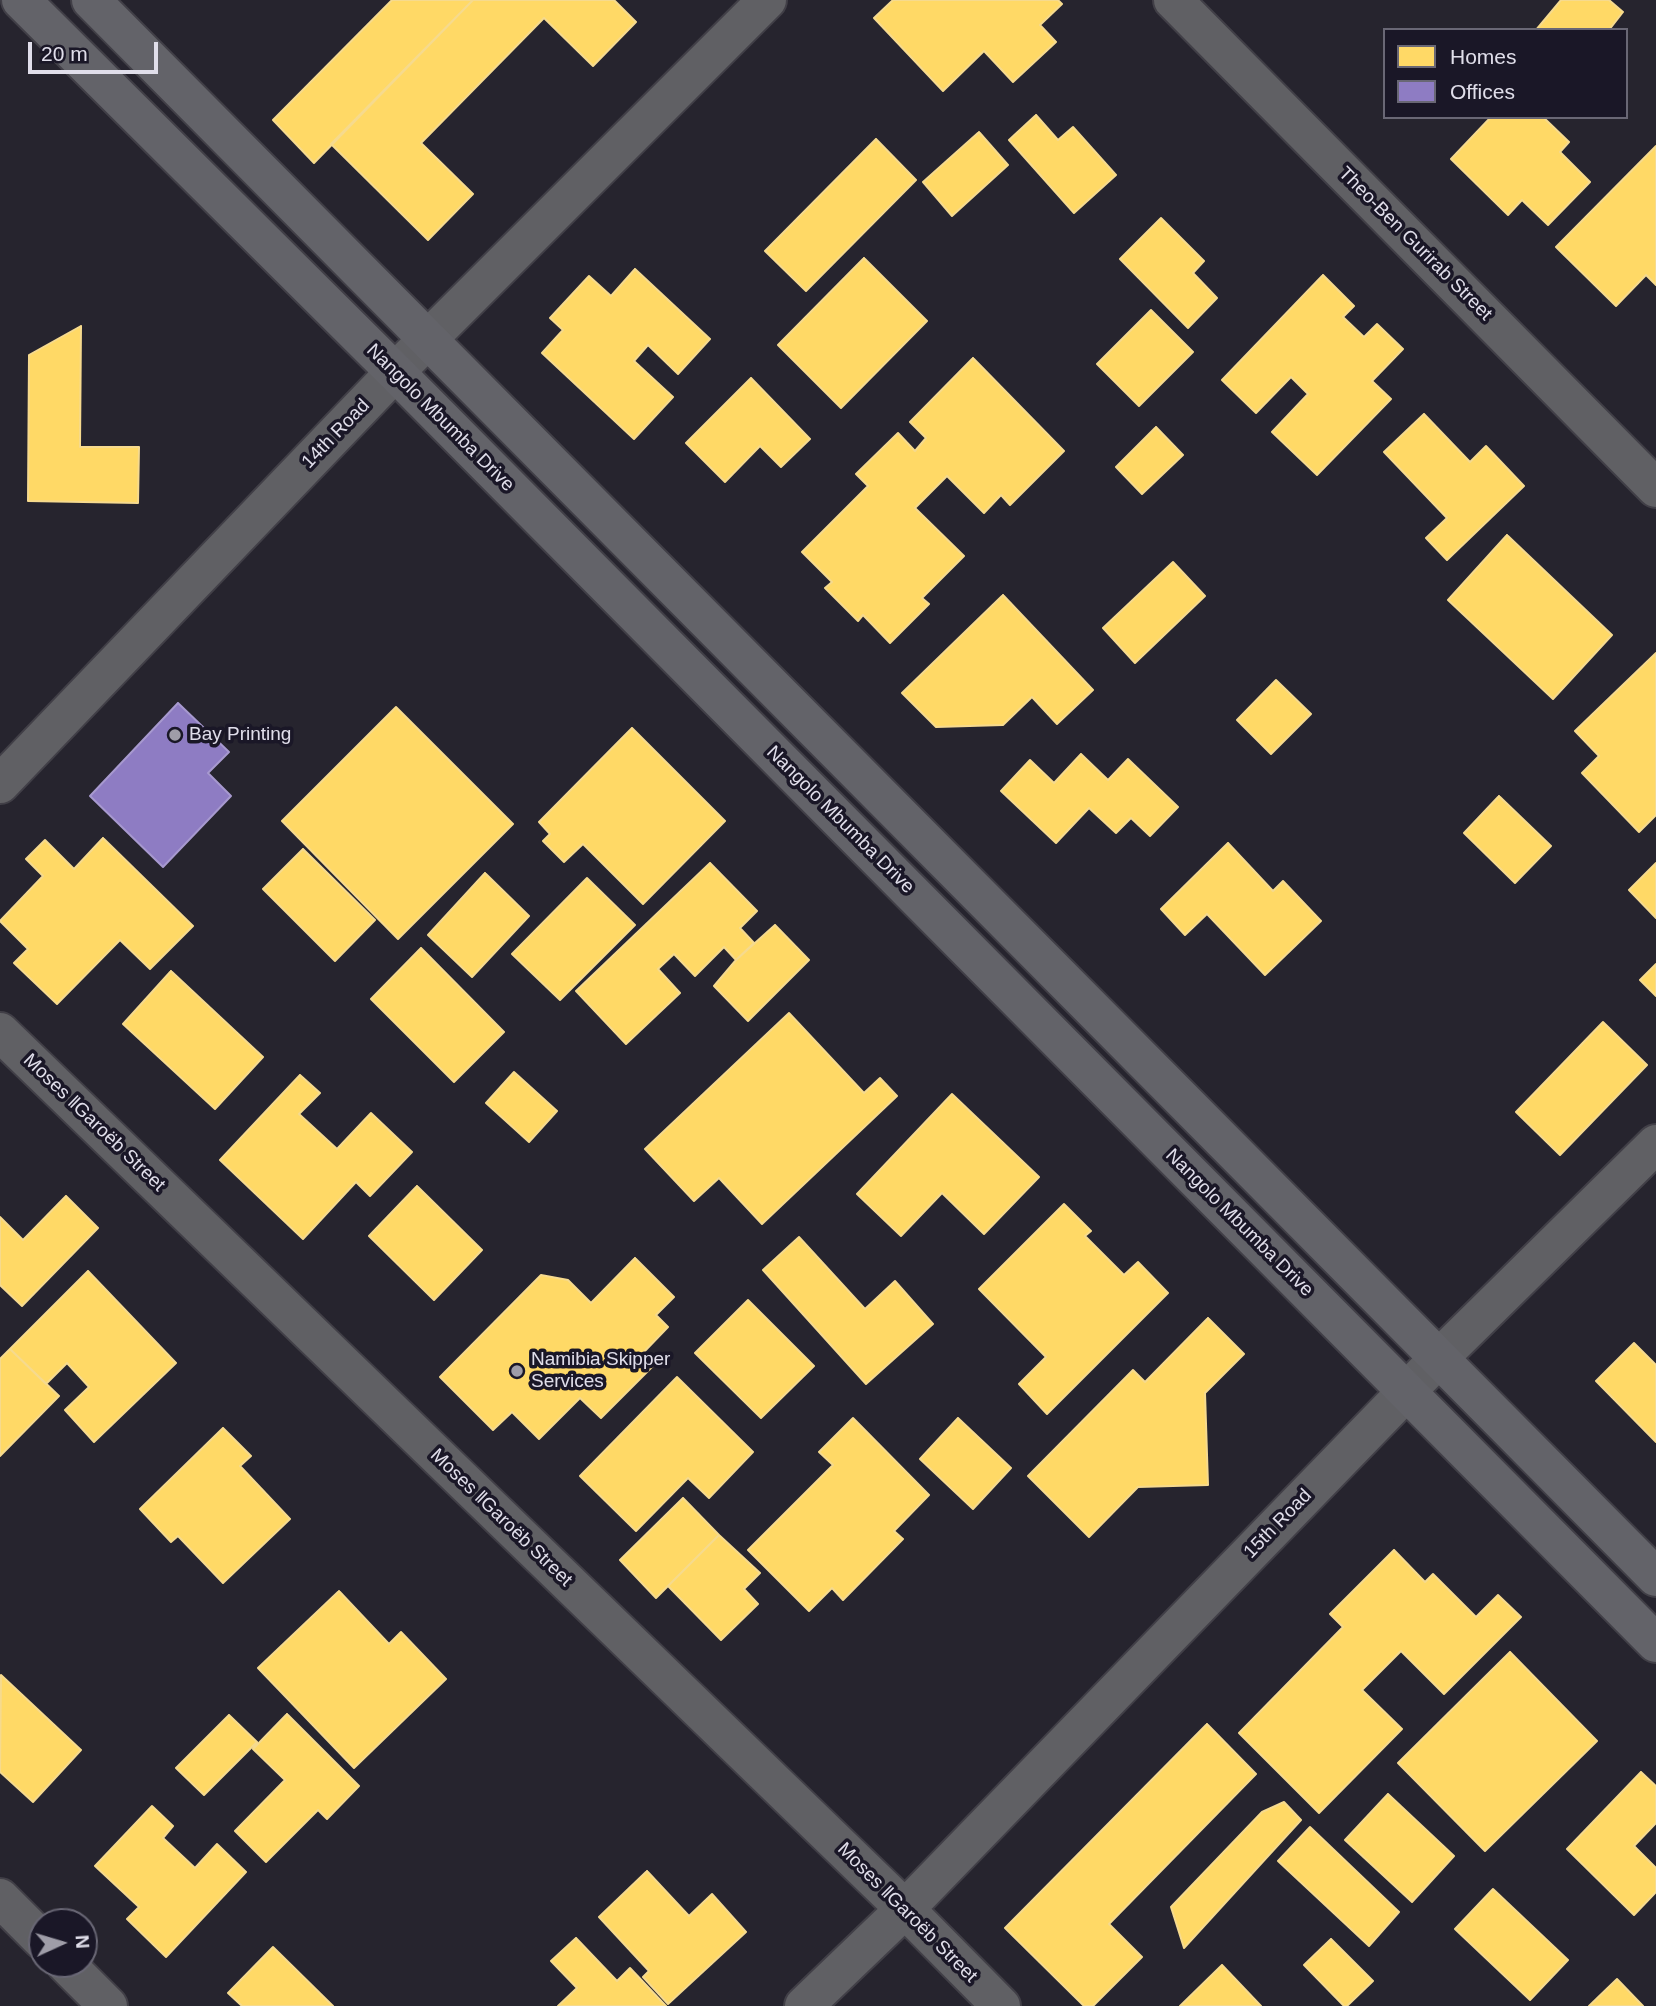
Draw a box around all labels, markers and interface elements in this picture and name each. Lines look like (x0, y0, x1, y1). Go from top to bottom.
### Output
scale bar (32, 28, 161, 72)
legend (1383, 28, 1628, 119)
text: 20 m (41, 42, 88, 65)
text: Homes (1450, 45, 1517, 68)
text: Offices (1450, 80, 1515, 103)
street label: Theo-Ben Gurirab Street (1333, 162, 1497, 326)
street label: Nangolo Mbumba Drive (361, 339, 519, 497)
street label: 14th Road (297, 395, 375, 473)
place label: Bay Printing (189, 724, 291, 746)
marker: Bay Printing (167, 727, 183, 743)
street label: Nangolo Mbumba Drive (761, 741, 919, 899)
street label: Moses ǁGaroëb Street (18, 1049, 170, 1197)
street label: Nangolo Mbumba Drive (1160, 1144, 1318, 1302)
place label: Namibia Skipper Services (531, 1349, 670, 1393)
marker: Namibia Skipper Services (509, 1363, 525, 1379)
street label: Moses ǁGaroëb Street (425, 1444, 577, 1592)
street label: 15th Road (1239, 1485, 1317, 1563)
street label: Moses ǁGaroëb Street (832, 1838, 982, 1988)
north arrow (28, 1908, 98, 1978)
text: N (71, 1934, 93, 1949)

